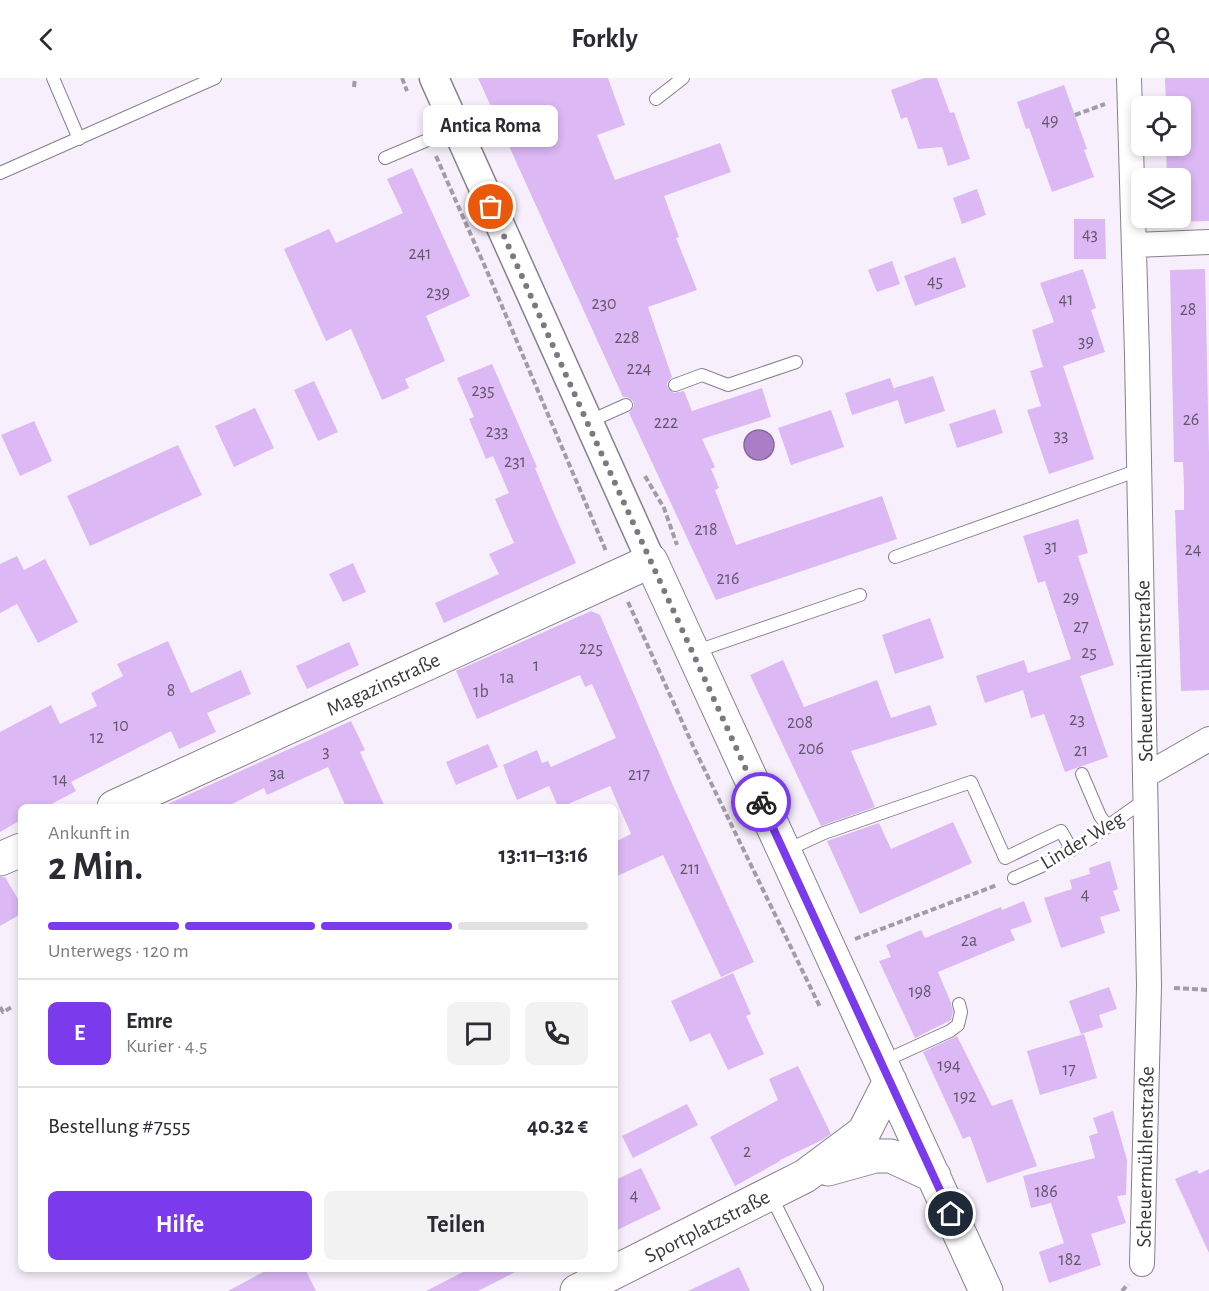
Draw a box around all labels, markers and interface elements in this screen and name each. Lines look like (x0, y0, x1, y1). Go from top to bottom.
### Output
icon: back (30, 23, 63, 56)
icon: person (1146, 23, 1179, 56)
text: Forkly (571, 25, 638, 52)
map controls (1131, 96, 1191, 228)
button: locate (1131, 96, 1191, 156)
callout: Antica Roma (424, 105, 558, 147)
house number: 49 (1041, 112, 1059, 130)
text: Antica Roma (440, 116, 541, 136)
button: layers (1131, 168, 1191, 228)
pin (465, 181, 516, 232)
icon: bag (474, 190, 507, 223)
house number: 43 (1082, 226, 1098, 244)
house number: 241 (408, 245, 432, 263)
house number: 45 (927, 273, 943, 291)
house number: 239 (426, 284, 450, 302)
house number: 41 (1059, 291, 1073, 309)
house number: 230 (591, 295, 617, 313)
house number: 28 (1180, 301, 1196, 319)
house number: 228 (615, 329, 639, 347)
house number: 39 (1078, 333, 1094, 351)
house number: 224 (626, 360, 652, 378)
house number: 235 (471, 382, 495, 400)
house number: 26 (1183, 411, 1199, 429)
house number: 222 (654, 414, 678, 432)
house number: 233 (485, 423, 509, 441)
house number: 33 (1054, 427, 1068, 445)
house number: 231 (504, 453, 526, 471)
house number: 218 (695, 521, 717, 539)
house number: 31 (1044, 538, 1058, 556)
house number: 24 (1185, 541, 1202, 559)
house number: 216 (717, 570, 739, 588)
street label: Scheuermühlenstraße (1132, 580, 1157, 762)
house number: 29 (1063, 589, 1079, 607)
house number: 27 (1073, 618, 1089, 636)
house number: 225 (579, 640, 603, 658)
house number: 25 (1081, 644, 1097, 662)
street label: Magazinstraße (323, 649, 443, 720)
house number: 1 (533, 657, 539, 675)
house number: 1a (500, 669, 514, 687)
house number: 8 (167, 682, 175, 700)
house number: 1b (473, 683, 489, 701)
house number: 23 (1069, 711, 1085, 729)
house number: 208 (787, 714, 813, 732)
house number: 10 (113, 717, 129, 735)
house number: 12 (90, 729, 104, 747)
house number: 206 (798, 740, 824, 758)
house number: 21 (1074, 742, 1088, 760)
house number: 3 (322, 743, 330, 761)
house number: 3a (269, 765, 285, 783)
house number: 217 (628, 766, 650, 784)
house number: 14 (53, 771, 68, 789)
courier (731, 772, 791, 832)
icon: bike (745, 786, 778, 819)
street label: Linder Weg (1037, 807, 1128, 873)
text: Ankunft in (48, 823, 130, 843)
text: 13:11–13:16 (499, 844, 588, 866)
text: 2 Min. (48, 848, 143, 887)
house number: 211 (680, 860, 700, 878)
house number: 4 (1081, 886, 1090, 904)
house number: 2a (961, 932, 977, 950)
text: Unterwegs · 120 m (48, 941, 189, 961)
house number: 198 (908, 983, 932, 1001)
button: chat (447, 1002, 510, 1065)
button: phone (525, 1002, 588, 1065)
text: Emre (126, 1010, 173, 1032)
text: E (74, 1022, 85, 1044)
text: Kurier · 4.5 (126, 1036, 207, 1056)
house number: 194 (937, 1057, 961, 1075)
house number: 17 (1062, 1061, 1076, 1079)
street label: Scheuermühlenstraße (1133, 1066, 1158, 1248)
house number: 192 (954, 1088, 976, 1106)
text: Bestellung #7555 (48, 1115, 190, 1137)
text: 40.32 € (527, 1115, 588, 1137)
house number: 2 (743, 1143, 751, 1161)
house number: 186 (1034, 1183, 1058, 1201)
street label: Sportplatzstraße (641, 1186, 773, 1267)
house number: 4 (630, 1187, 639, 1205)
pin (925, 1188, 976, 1239)
button: Hilfe (48, 1191, 312, 1260)
button: Teilen (324, 1191, 588, 1260)
icon: home (934, 1197, 967, 1230)
house number: 182 (1059, 1251, 1081, 1269)

